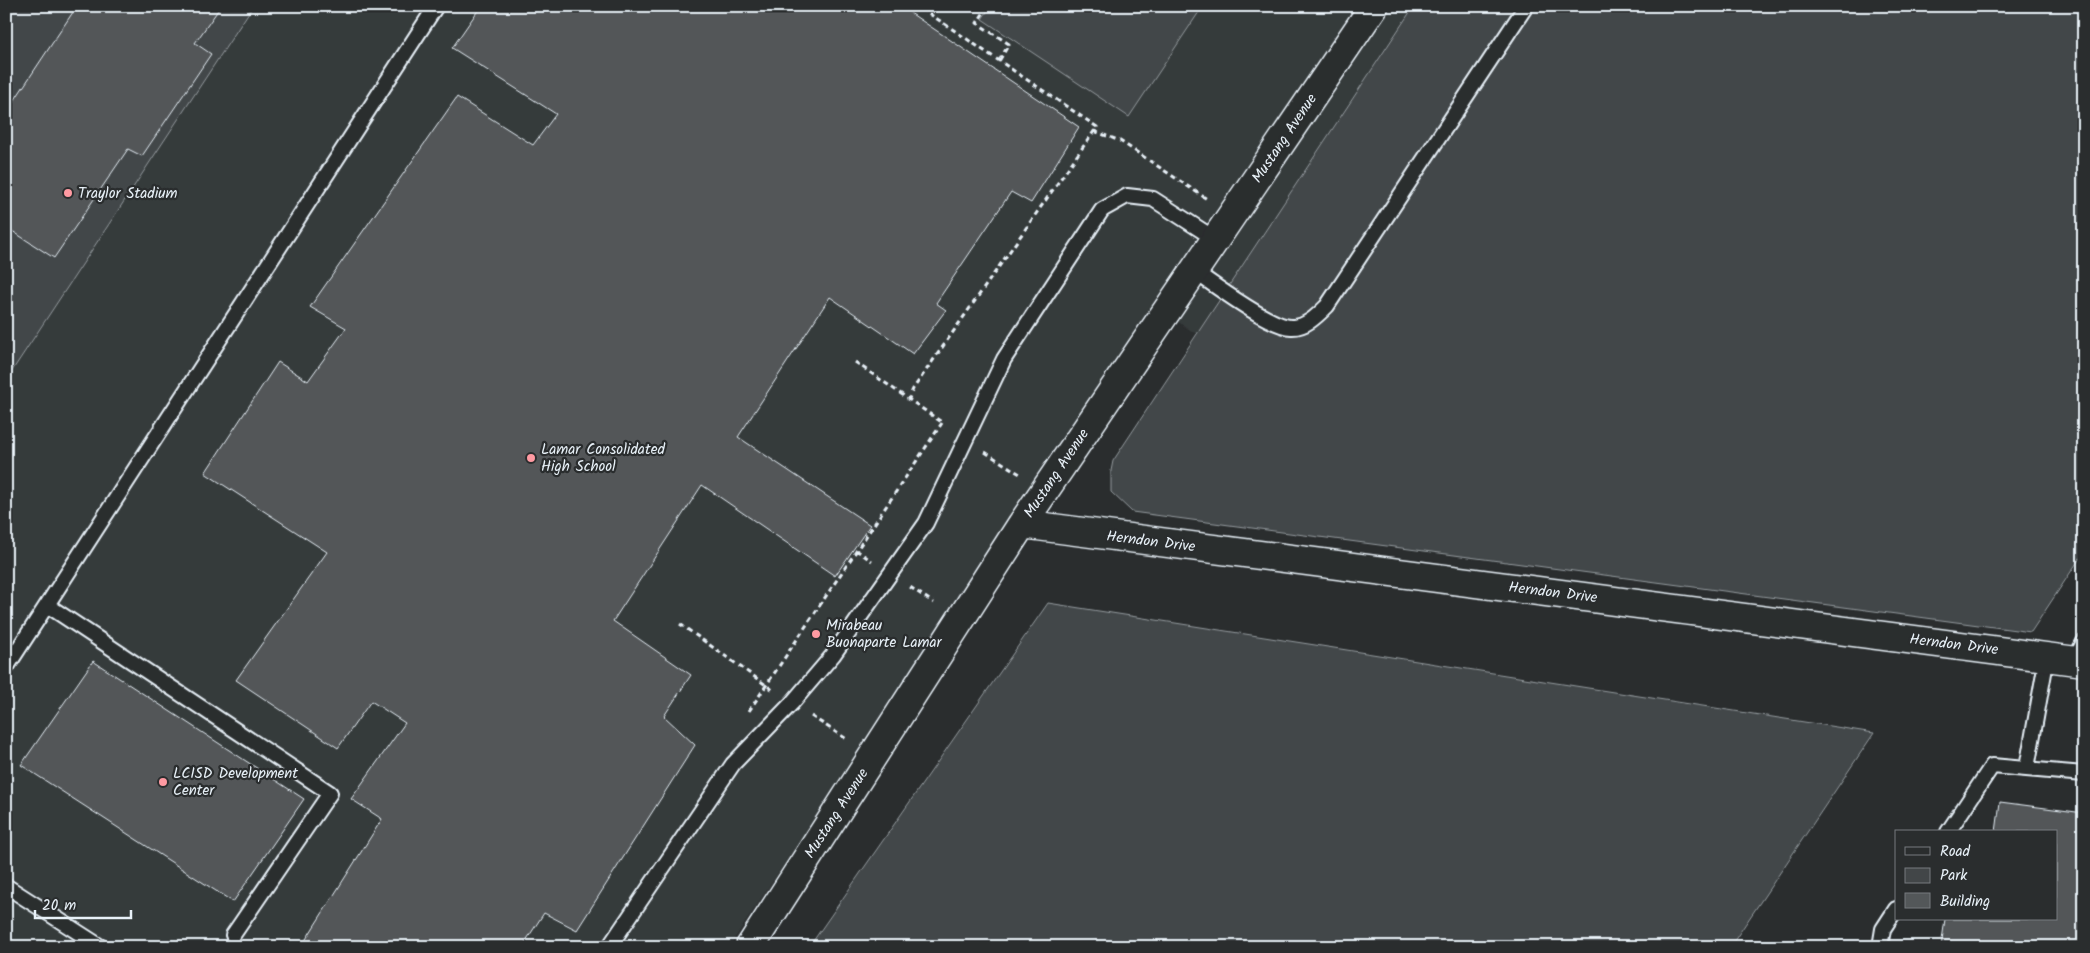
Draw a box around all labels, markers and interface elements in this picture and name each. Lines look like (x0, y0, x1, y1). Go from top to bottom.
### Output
street label: Mustang Avenue (1246, 89, 1324, 188)
place label: Traylor Stadium (78, 182, 178, 206)
marker: Traylor Stadium (62, 187, 74, 199)
street label: Mustang Avenue (1018, 424, 1096, 523)
place label: Lamar Consolidated High School (541, 438, 665, 479)
marker: Lamar Consolidated High School (525, 452, 537, 464)
street label: Herndon Drive (1105, 525, 1197, 559)
street label: Herndon Drive (1507, 576, 1599, 610)
place label: Mirabeau Buonaparte Lamar (826, 614, 943, 655)
marker: Mirabeau Buonaparte Lamar (810, 628, 822, 640)
street label: Herndon Drive (1908, 628, 2000, 662)
place label: LCISD Development Center (173, 762, 298, 803)
street label: Mustang Avenue (799, 763, 875, 864)
marker: LCISD Development Center (157, 776, 169, 788)
legend (1895, 830, 2058, 920)
text: Road (1940, 840, 1971, 864)
text: Park (1940, 864, 1968, 888)
scale bar (35, 888, 131, 920)
text: Building (1940, 890, 1990, 914)
text: 20 m (42, 894, 76, 918)

